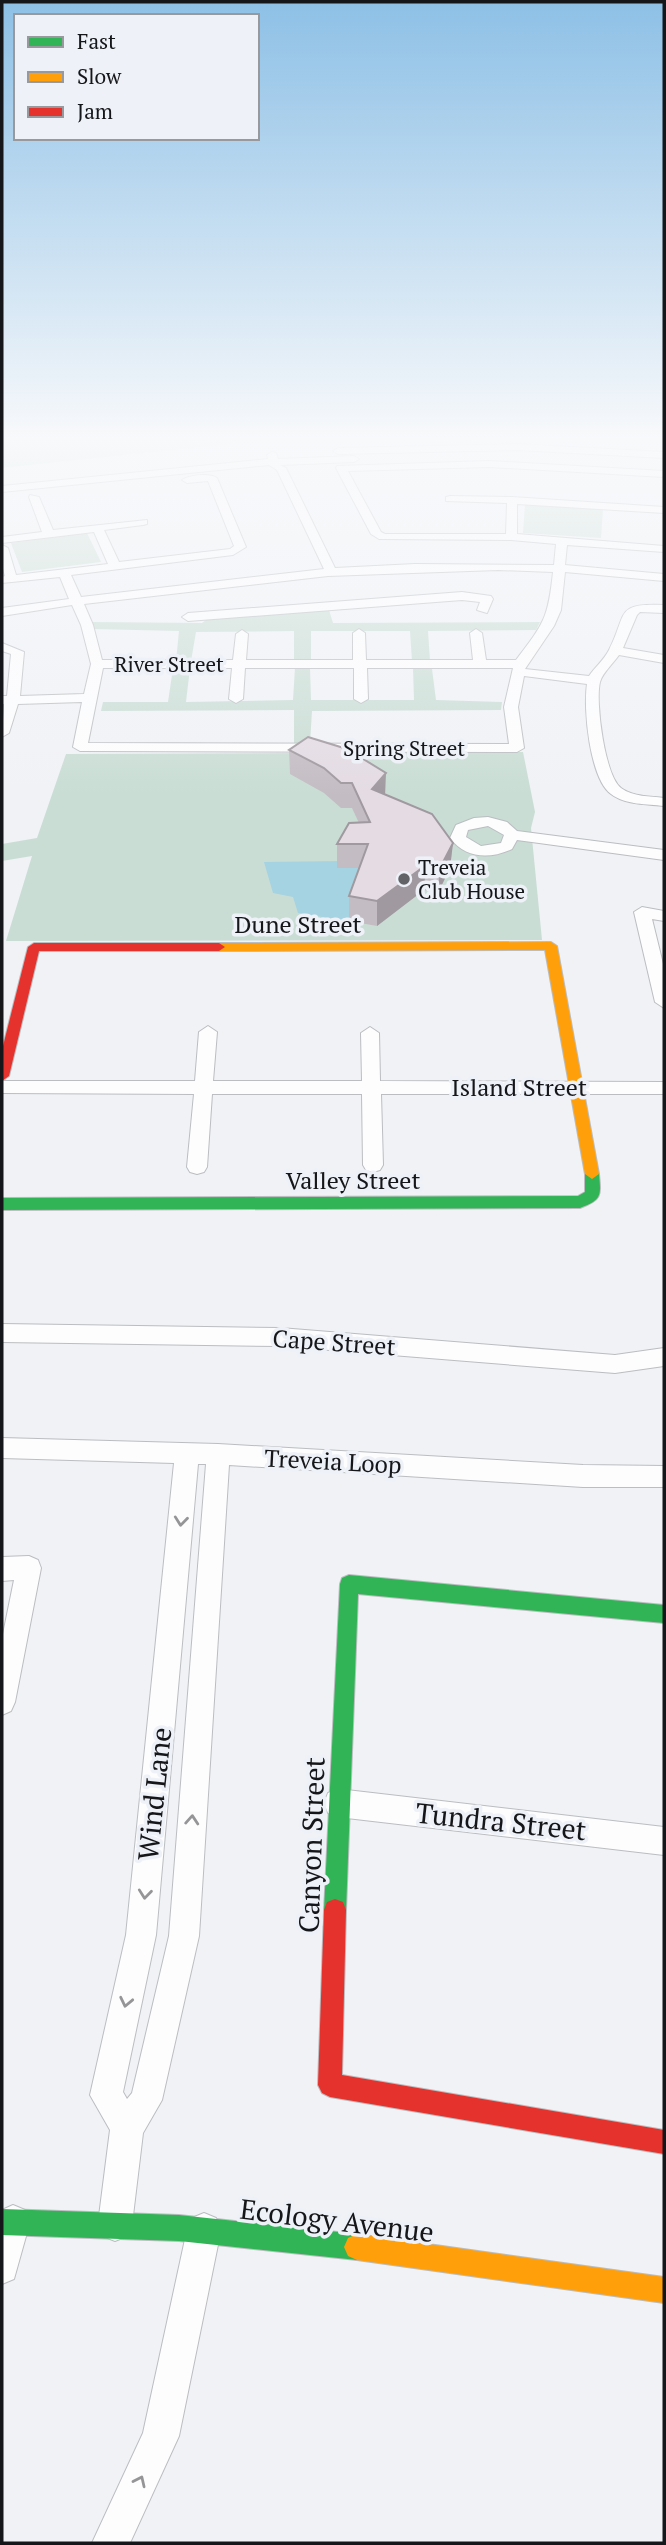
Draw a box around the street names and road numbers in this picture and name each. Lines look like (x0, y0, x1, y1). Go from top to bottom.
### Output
street label: River Street (114, 650, 224, 678)
street label: Spring Street (343, 734, 465, 762)
street label: Dune Street (235, 908, 362, 940)
street label: Island Street (451, 1071, 587, 1103)
street label: Valley Street (286, 1164, 420, 1196)
street label: Cape Street (271, 1322, 397, 1362)
street label: Treveia Loop (264, 1441, 402, 1481)
street label: Wind Lane (129, 1726, 179, 1862)
street label: Canyon Street (289, 1756, 333, 1934)
street label: Tundra Street (414, 1794, 589, 1848)
street label: Ecology Avenue (238, 2190, 436, 2250)

